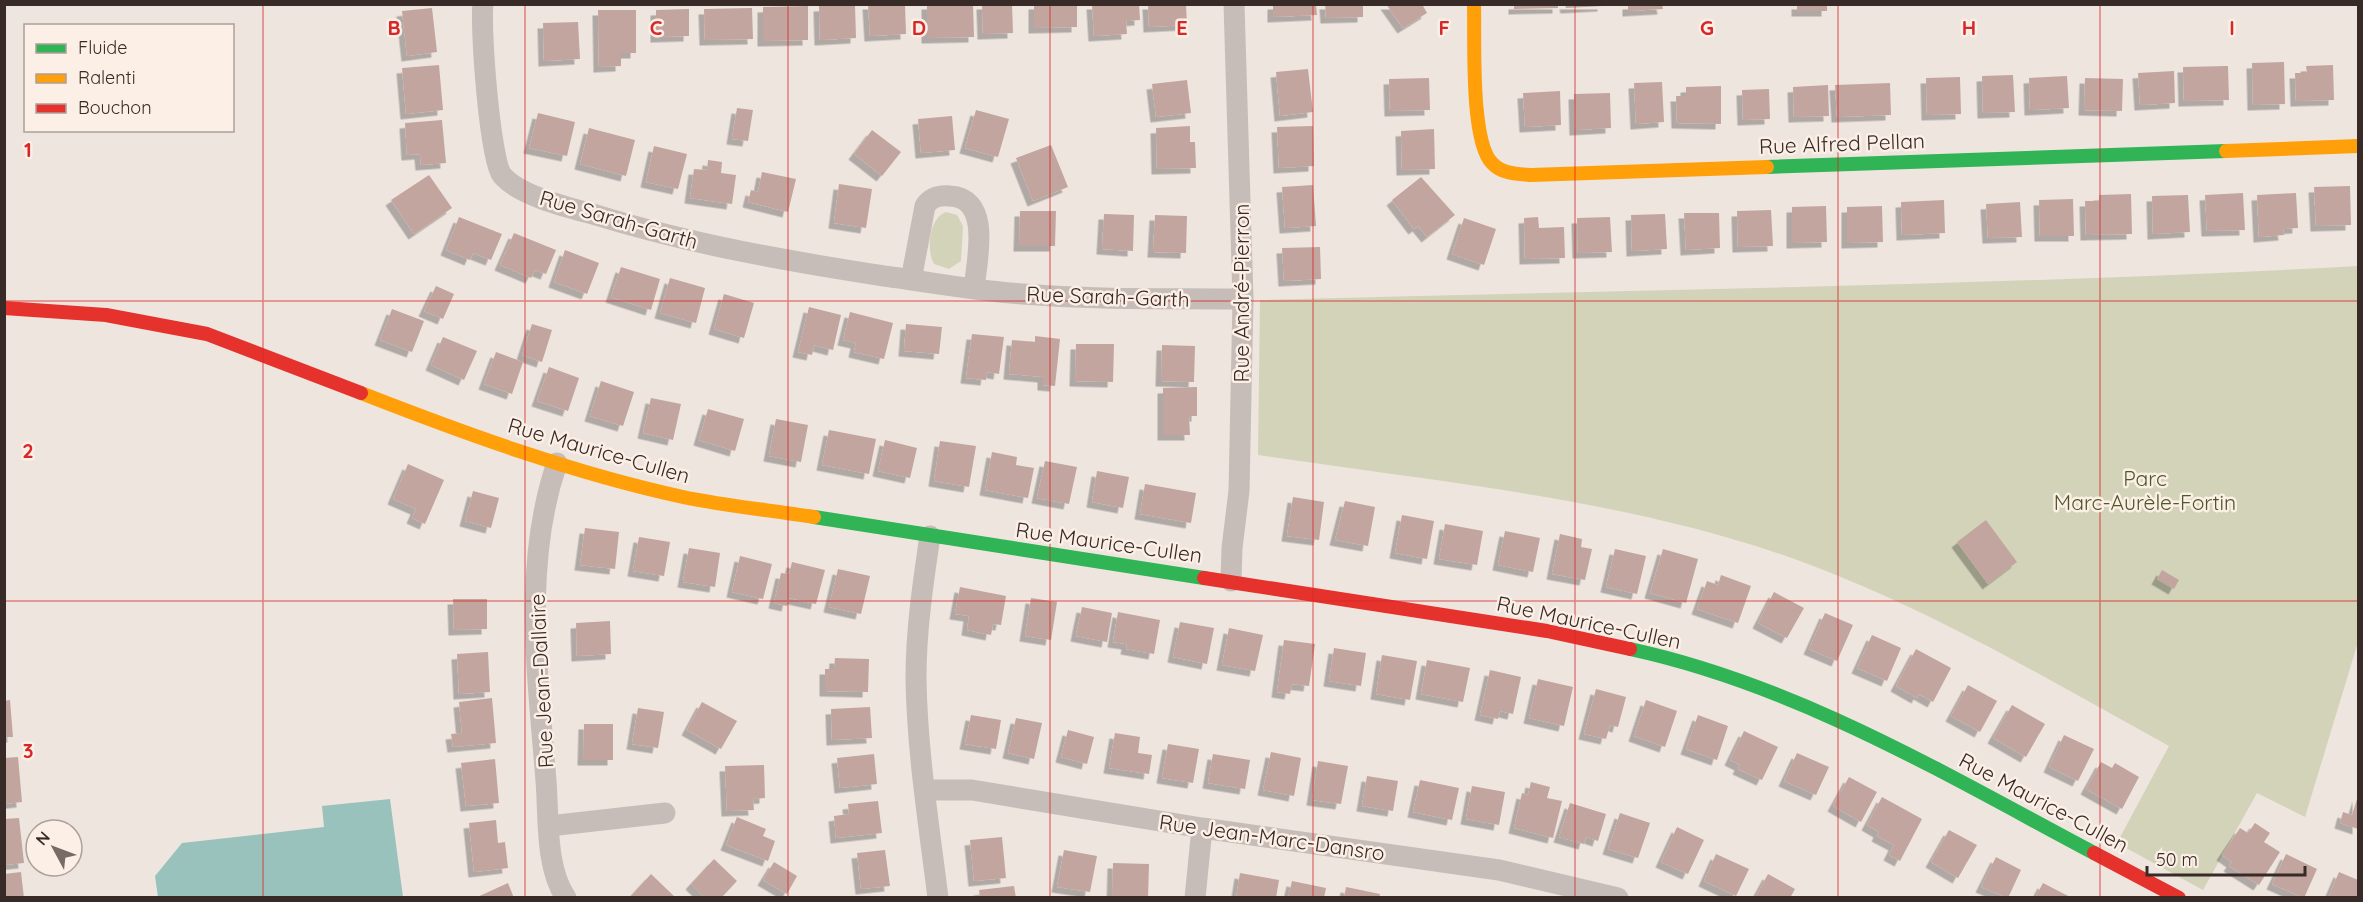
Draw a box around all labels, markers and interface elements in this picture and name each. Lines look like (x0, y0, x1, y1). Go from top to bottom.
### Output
text: B (387, 15, 401, 40)
text: C (650, 15, 663, 40)
text: D (912, 15, 926, 40)
text: E (1176, 15, 1188, 40)
text: F (1438, 15, 1450, 40)
text: G (1700, 15, 1714, 40)
text: H (1962, 15, 1976, 40)
text: I (2229, 15, 2235, 40)
legend (24, 24, 234, 132)
text: Fluide (78, 36, 127, 59)
text: Ralenti (78, 66, 136, 89)
text: Bouchon (78, 96, 152, 119)
street label: Rue Alfred Pellan (1759, 127, 1925, 159)
text: 1 (24, 137, 32, 162)
street label: Rue Sarah-Garth (537, 184, 701, 254)
street label: Rue André-Pierron (1228, 204, 1254, 382)
street label: Rue Sarah-Garth (1026, 280, 1190, 312)
street label: Rue Maurice-Cullen (505, 412, 693, 488)
text: 2 (22, 438, 34, 463)
park label: Parc Marc-Aurèle-Fortin (2054, 465, 2236, 515)
street label: Rue Maurice-Cullen (1014, 516, 1204, 568)
street label: Rue Maurice-Cullen (1494, 590, 1684, 654)
street label: Rue Jean-Dallaire (523, 593, 559, 769)
text: 3 (23, 738, 33, 763)
street label: Rue Maurice-Cullen (1955, 746, 2133, 858)
street label: Rue Jean-Marc-Dansro (1158, 808, 1386, 866)
north arrow (24, 818, 84, 878)
text: N (31, 827, 54, 849)
scale bar (2147, 839, 2304, 877)
text: 50 m (2156, 848, 2198, 871)

